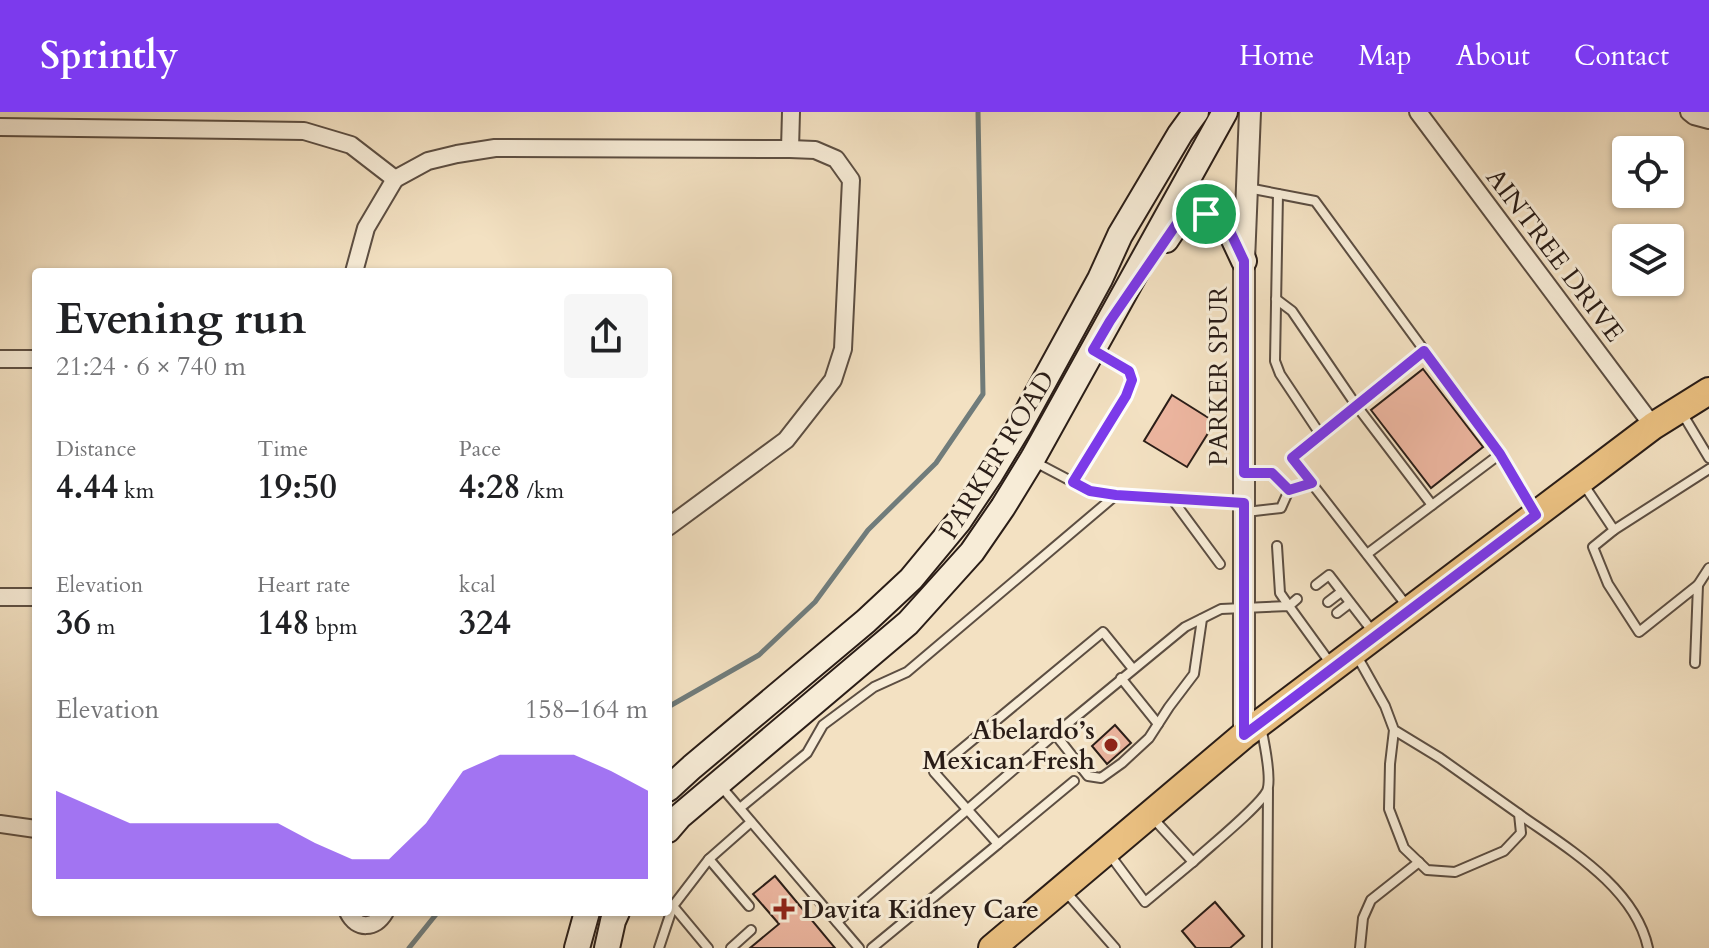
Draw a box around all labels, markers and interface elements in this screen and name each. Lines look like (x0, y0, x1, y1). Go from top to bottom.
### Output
text: Sprintly (40, 30, 178, 82)
text: Home (1239, 37, 1314, 75)
text: Map (1358, 37, 1412, 75)
text: About (1456, 37, 1530, 75)
text: Contact (1574, 37, 1669, 75)
map controls (1612, 136, 1684, 296)
button: locate (1612, 136, 1684, 208)
street label: AINTREE DRIVE (1478, 161, 1632, 349)
pin (1172, 180, 1240, 248)
icon: arrive (1184, 192, 1228, 236)
button: layers (1612, 224, 1684, 296)
street label: PARKER SPUR (1201, 286, 1236, 466)
text: Evening run (56, 289, 306, 349)
button: share (564, 294, 648, 378)
text: 21:24 · 6 × 740 m (56, 349, 246, 384)
street label: PARKER ROAD (931, 364, 1063, 546)
text: Distance (56, 434, 136, 464)
text: Time (257, 434, 308, 464)
text: Pace (459, 434, 501, 464)
text: 4.44 (56, 464, 118, 510)
text: 19:50 (257, 464, 337, 510)
text: 4:28 (459, 464, 521, 510)
text: km (118, 476, 154, 506)
text: /km (521, 476, 564, 506)
text: Elevation (56, 570, 143, 600)
text: Heart rate (257, 570, 351, 600)
text: kcal (459, 570, 496, 600)
text: 36 (56, 600, 91, 646)
text: 148 (257, 600, 310, 646)
text: 324 (459, 600, 511, 646)
text: m (91, 612, 115, 642)
text: bpm (310, 612, 358, 642)
text: Elevation (56, 692, 159, 727)
text: 158–164 m (525, 692, 648, 727)
place label: Abelardo’s Mexican Fresh (922, 713, 1095, 778)
marker: Abelardo’s Mexican Fresh (1102, 736, 1120, 754)
place label: Davita Kidney Care (802, 892, 1039, 927)
marker: Davita Kidney Care (773, 898, 795, 920)

